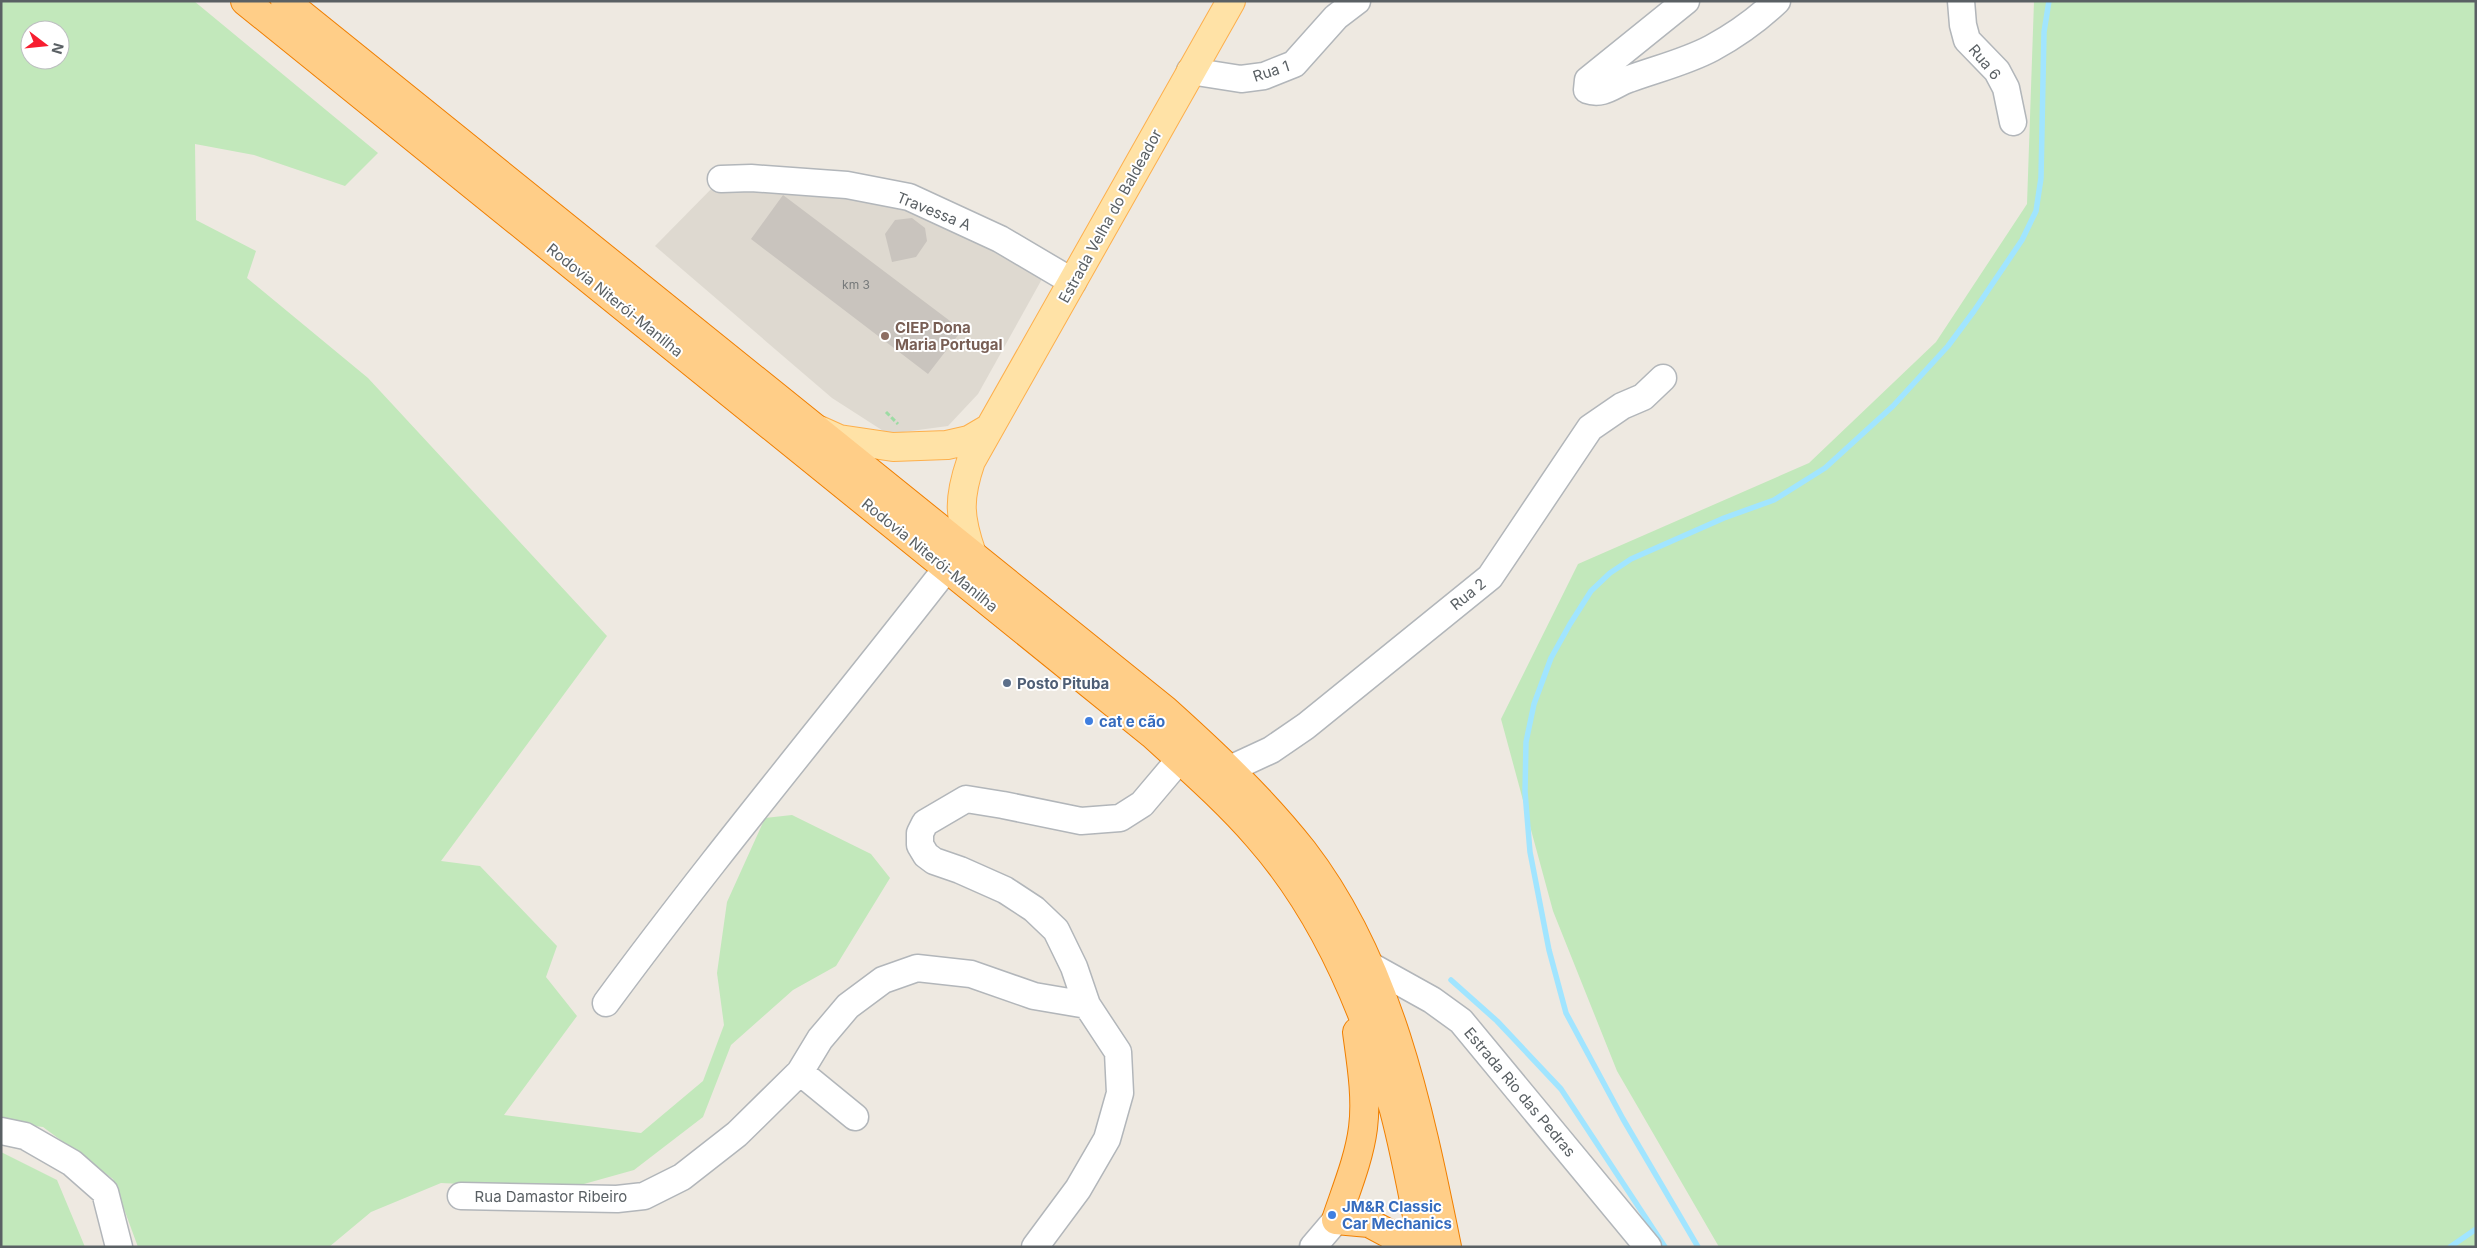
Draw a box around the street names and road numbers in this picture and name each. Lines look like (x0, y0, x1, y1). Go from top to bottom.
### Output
street label: Rua 6 (1965, 40, 2005, 84)
street label: Rua 1 (1250, 56, 1292, 86)
street label: Estrada Velha do Baldeador (1054, 125, 1166, 306)
street label: Travessa A (894, 188, 974, 234)
street label: Rodovia Niterói-Manilha (543, 239, 687, 361)
street label: Rodovia Niterói-Manilha (858, 494, 1002, 616)
street label: Rua 2 (1446, 574, 1490, 614)
street label: Estrada Rio das Pedras (1460, 1023, 1580, 1161)
street label: Rua Damastor Ribeiro (475, 1187, 627, 1206)

